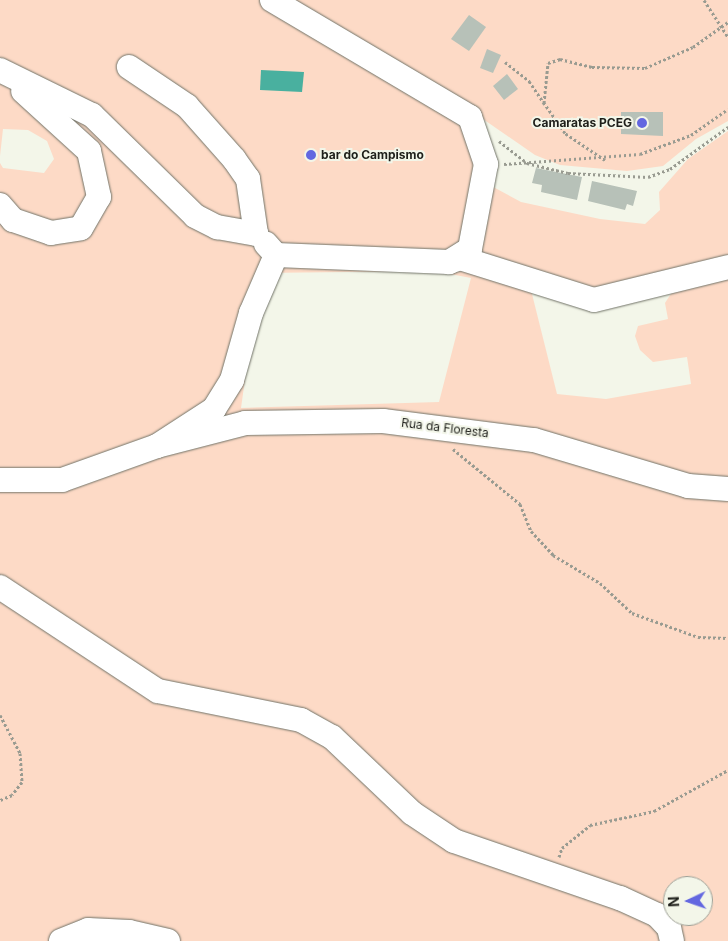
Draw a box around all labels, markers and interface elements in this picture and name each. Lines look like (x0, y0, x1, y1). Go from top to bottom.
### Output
place label: Camaratas PCEG (533, 116, 632, 130)
marker: Camaratas PCEG (636, 117, 648, 129)
place label: bar do Campismo (321, 148, 424, 162)
marker: bar do Campismo (305, 149, 317, 161)
street label: Rua da Floresta (400, 415, 490, 441)
north arrow (663, 876, 713, 926)
text: N (665, 896, 682, 908)

